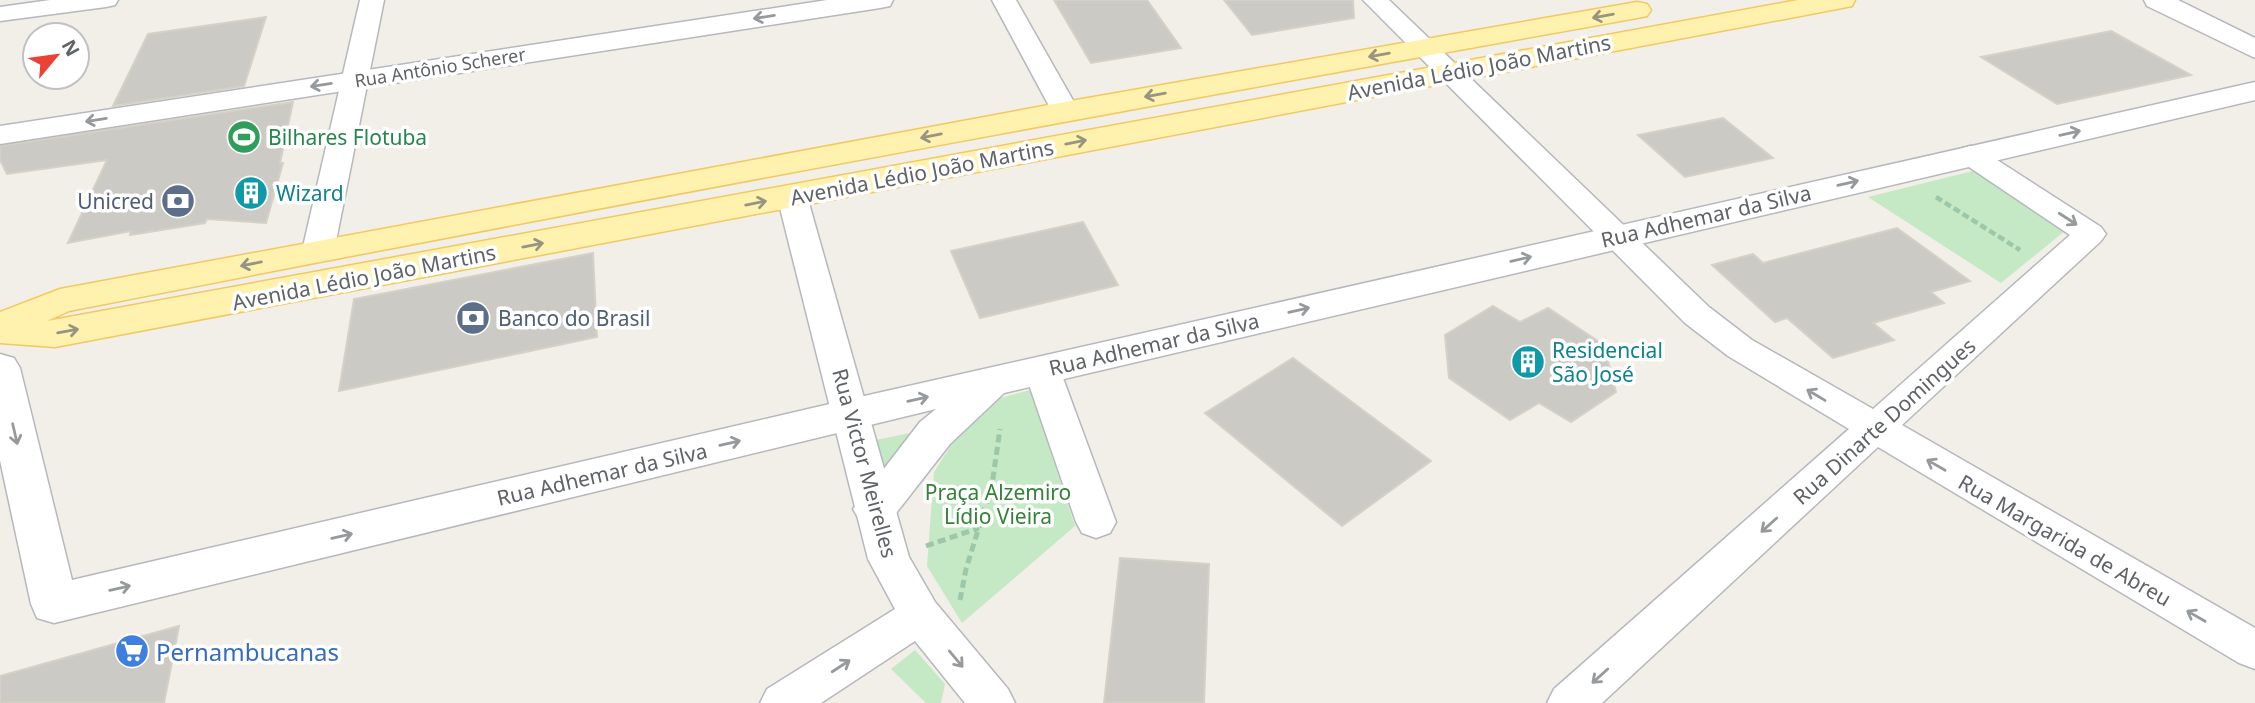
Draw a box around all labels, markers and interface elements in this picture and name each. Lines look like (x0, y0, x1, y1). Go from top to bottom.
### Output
one-way arrow (1592, 10, 1615, 23)
one-way arrow (753, 11, 776, 24)
north arrow (21, 21, 91, 91)
street label: Avenida Lédio João Martins (1345, 28, 1613, 106)
text: N (56, 35, 86, 61)
street label: Rua Antônio Scherer (353, 42, 528, 92)
one-way arrow (1368, 49, 1391, 62)
one-way arrow (310, 79, 333, 92)
one-way arrow (1144, 89, 1167, 102)
one-way arrow (86, 114, 108, 127)
sports icon: Bilhares Flotuba (225, 118, 263, 156)
place label: Bilhares Flotuba (268, 123, 427, 151)
one-way arrow (2058, 125, 2081, 139)
one-way arrow (920, 130, 943, 144)
street label: Avenida Lédio João Martins (788, 133, 1056, 211)
one-way arrow (1064, 135, 1087, 149)
building icon: Wizard (232, 174, 270, 212)
one-way arrow (1836, 176, 1859, 189)
street label: Rua Adhemar da Silva (1598, 178, 1814, 254)
place label: Wizard (276, 179, 344, 207)
bank icon: Unicred (159, 182, 197, 220)
place label: Unicred (77, 187, 154, 215)
one-way arrow (744, 196, 767, 210)
one-way arrow (2057, 213, 2077, 227)
street label: Avenida Lédio João Martins (230, 238, 498, 316)
one-way arrow (521, 238, 543, 252)
one-way arrow (1509, 252, 1532, 265)
one-way arrow (240, 258, 263, 272)
bank icon: Banco do Brasil (454, 299, 492, 337)
one-way arrow (1287, 303, 1310, 317)
place label: Banco do Brasil (498, 304, 650, 332)
street label: Rua Adhemar da Silva (1046, 306, 1262, 382)
one-way arrow (56, 324, 79, 337)
street label: Rua Dinarte Domingues (1787, 332, 1981, 510)
place label: Residencial São José (1552, 336, 1663, 388)
building icon: Residencial São José (1509, 343, 1547, 381)
street label: Rua Victor Meirelles (826, 365, 904, 561)
one-way arrow (1807, 387, 1827, 401)
one-way arrow (906, 392, 929, 405)
one-way arrow (9, 422, 23, 445)
street label: Rua Adhemar da Silva (494, 436, 710, 512)
one-way arrow (718, 436, 741, 450)
one-way arrow (1926, 458, 1946, 472)
street label: Rua Margarida de Abreu (1954, 468, 2176, 612)
park label: Praça Alzemiro Lídio Vieira (925, 478, 1071, 530)
one-way arrow (1761, 516, 1778, 533)
one-way arrow (330, 529, 353, 542)
one-way arrow (108, 581, 131, 595)
one-way arrow (2186, 609, 2207, 622)
supermarket icon: Pernambucanas (113, 632, 151, 670)
place label: Pernambucanas (156, 635, 339, 668)
one-way arrow (948, 650, 964, 668)
one-way arrow (830, 659, 850, 673)
one-way arrow (1591, 668, 1609, 684)

